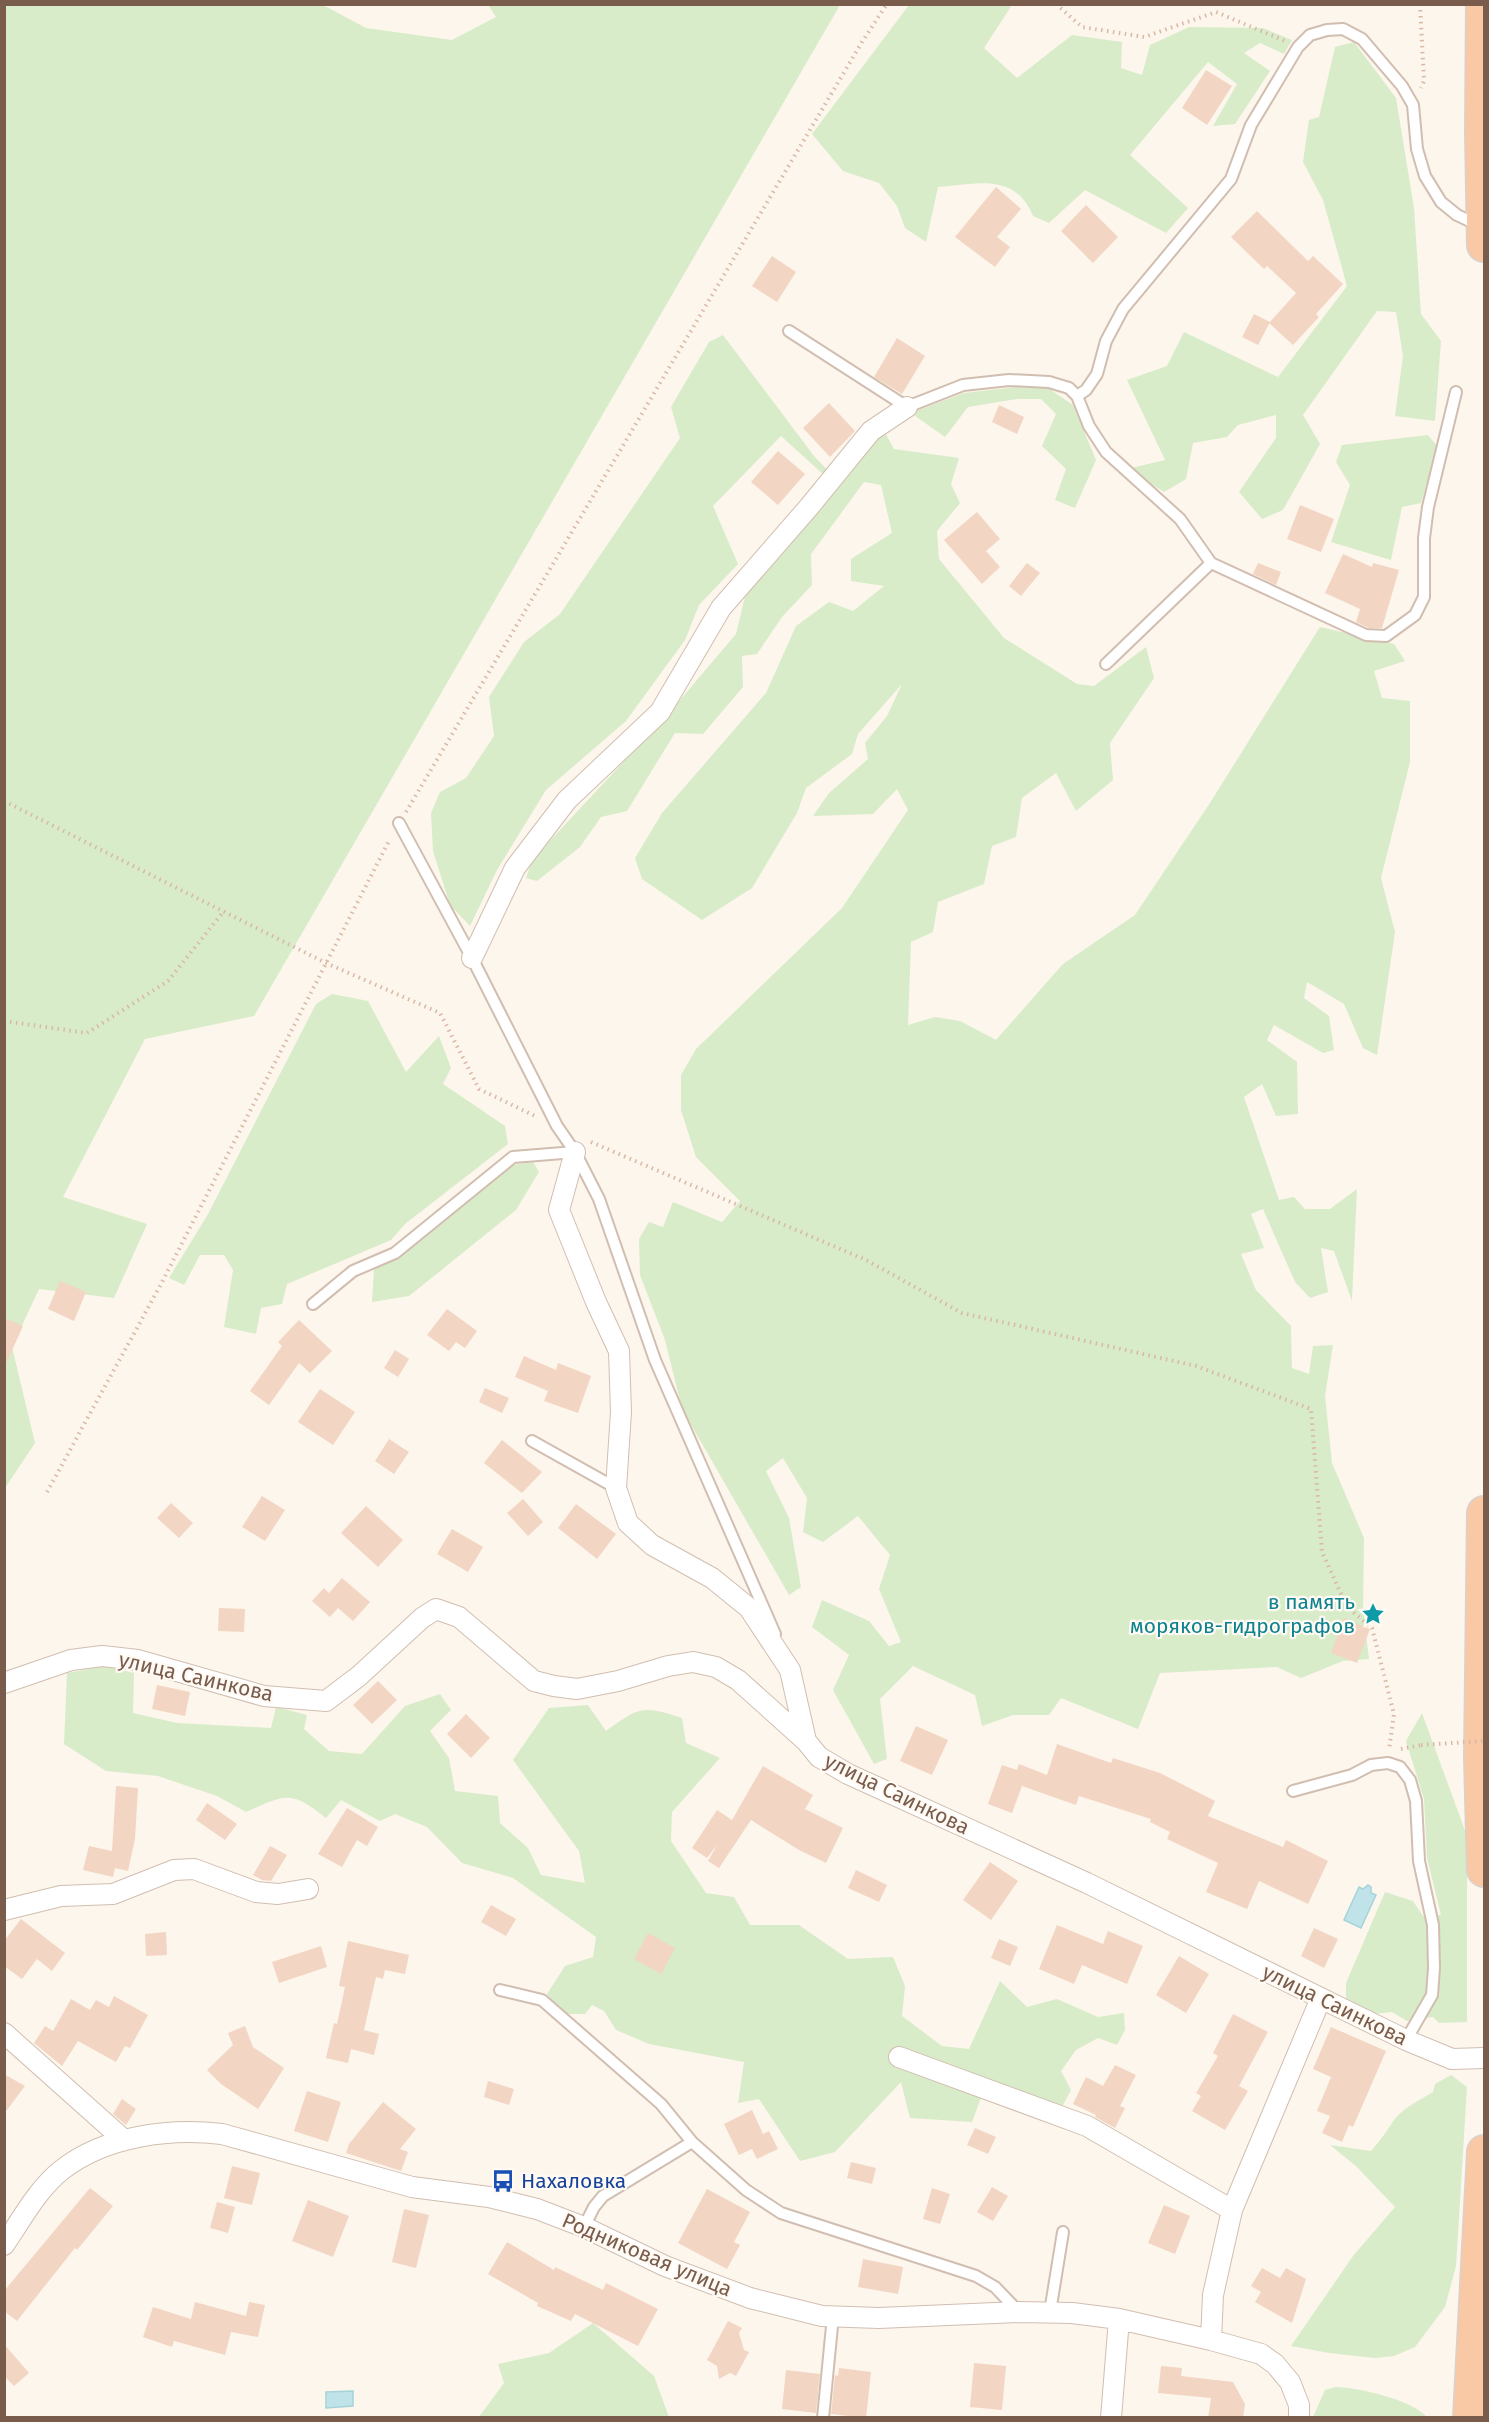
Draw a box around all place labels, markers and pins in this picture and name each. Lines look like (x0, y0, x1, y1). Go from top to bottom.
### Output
place label: в память моряков-гидрографов (1130, 1589, 1355, 1639)
place icon: в память моряков-гидрографов (1360, 1601, 1386, 1627)
bus stop icon: Нахаловка (490, 2168, 516, 2194)
place label: Нахаловка (521, 2168, 626, 2194)

